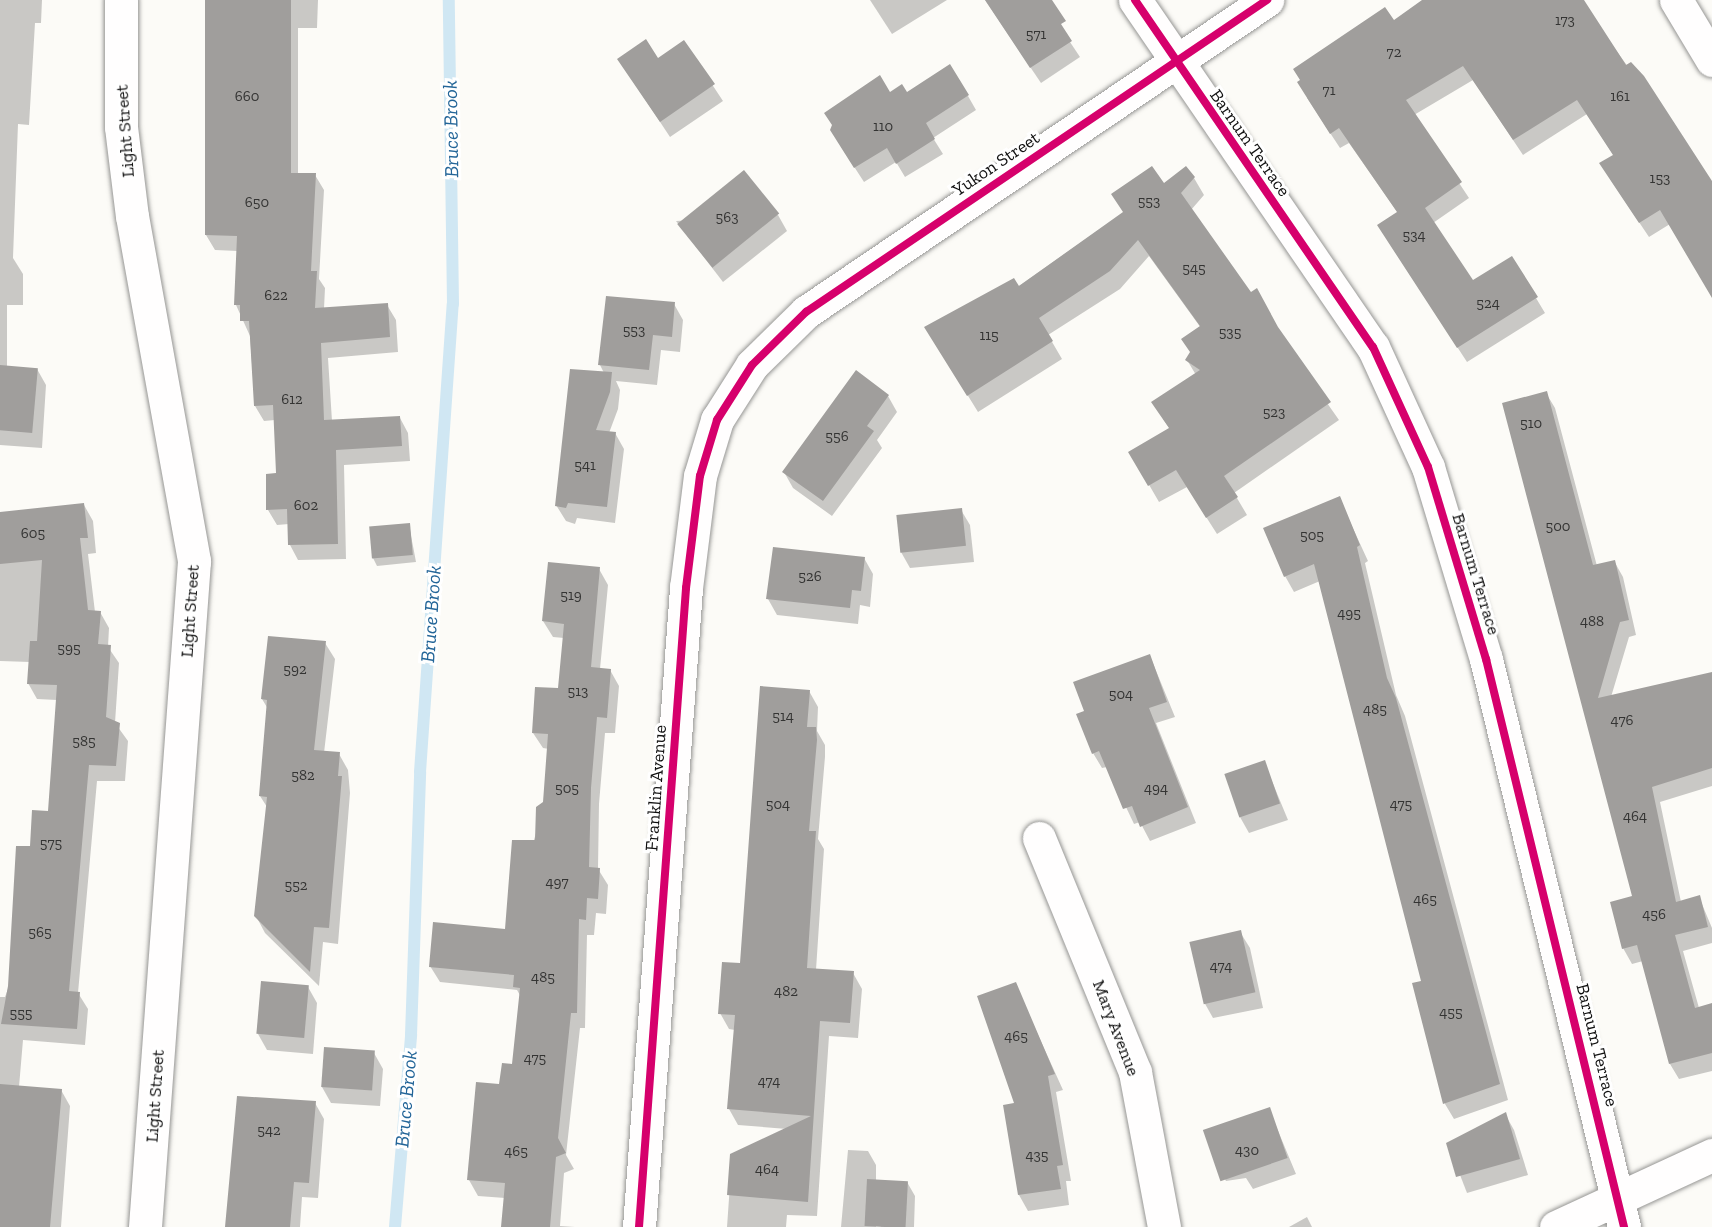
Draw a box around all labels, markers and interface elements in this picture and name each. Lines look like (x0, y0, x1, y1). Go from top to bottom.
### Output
house number: 173 (1555, 12, 1575, 30)
house number: 571 (1026, 26, 1046, 44)
house number: 72 (1387, 44, 1401, 62)
water label: Bruce Brook (438, 80, 464, 178)
house number: 71 (1323, 82, 1335, 100)
street label: Light Street (111, 84, 139, 178)
street label: Barnum Terrace (1205, 85, 1295, 201)
house number: 660 (235, 88, 259, 106)
house number: 161 (1610, 88, 1630, 106)
house number: 110 (873, 118, 893, 136)
street label: Yukon Street (948, 127, 1044, 201)
house number: 153 (1650, 170, 1670, 188)
house number: 553 (1138, 193, 1160, 211)
house number: 650 (245, 194, 269, 212)
house number: 563 (716, 209, 738, 227)
house number: 534 (1402, 227, 1426, 245)
house number: 545 (1182, 260, 1206, 278)
house number: 622 (264, 287, 288, 305)
house number: 524 (1476, 295, 1500, 313)
house number: 553 (623, 322, 645, 340)
house number: 535 (1219, 324, 1241, 342)
house number: 115 (979, 327, 999, 345)
house number: 612 (281, 391, 303, 409)
house number: 523 (1263, 404, 1285, 422)
house number: 510 (1520, 415, 1542, 433)
house number: 556 (825, 428, 849, 446)
house number: 541 (574, 457, 596, 475)
house number: 602 (294, 497, 318, 515)
street label: Barnum Terrace (1447, 510, 1505, 638)
house number: 500 (1546, 518, 1570, 536)
house number: 605 (21, 525, 45, 543)
house number: 505 (1300, 527, 1324, 545)
street label: Light Street (176, 564, 204, 658)
water label: Bruce Brook (416, 565, 446, 663)
house number: 526 (798, 568, 822, 586)
house number: 519 (560, 587, 582, 605)
house number: 495 (1337, 605, 1361, 623)
house number: 488 (1580, 613, 1604, 631)
house number: 595 (57, 640, 81, 658)
house number: 592 (283, 661, 307, 679)
house number: 513 (568, 683, 588, 701)
house number: 504 (1109, 686, 1133, 704)
house number: 485 (1363, 701, 1387, 719)
house number: 514 (772, 708, 794, 726)
house number: 476 (1611, 712, 1633, 730)
street label: Franklin Avenue (641, 724, 671, 852)
house number: 585 (72, 733, 96, 751)
house number: 582 (291, 767, 315, 785)
house number: 505 (555, 780, 579, 798)
house number: 494 (1144, 780, 1168, 798)
house number: 504 (766, 796, 790, 814)
house number: 475 (1390, 796, 1412, 814)
house number: 464 (1623, 808, 1647, 826)
house number: 575 (40, 835, 62, 853)
house number: 497 (545, 874, 569, 892)
house number: 552 (284, 877, 308, 895)
house number: 465 (1413, 891, 1437, 909)
house number: 456 (1642, 906, 1666, 924)
house number: 565 (28, 924, 52, 942)
house number: 474 (1210, 958, 1232, 976)
house number: 485 (531, 969, 555, 987)
street label: Mary Avenue (1088, 976, 1144, 1080)
street label: Barnum Terrace (1571, 981, 1623, 1109)
house number: 482 (774, 983, 798, 1001)
house number: 455 (1439, 1004, 1463, 1022)
house number: 555 (9, 1005, 33, 1023)
house number: 465 (1004, 1028, 1028, 1046)
street label: Light Street (141, 1049, 169, 1143)
water label: Bruce Brook (390, 1049, 422, 1149)
house number: 475 (524, 1050, 546, 1068)
house number: 474 (758, 1073, 780, 1091)
house number: 542 (257, 1122, 281, 1140)
house number: 430 (1235, 1142, 1259, 1160)
house number: 465 (504, 1143, 528, 1161)
house number: 435 (1025, 1147, 1049, 1165)
house number: 464 (755, 1161, 779, 1179)

